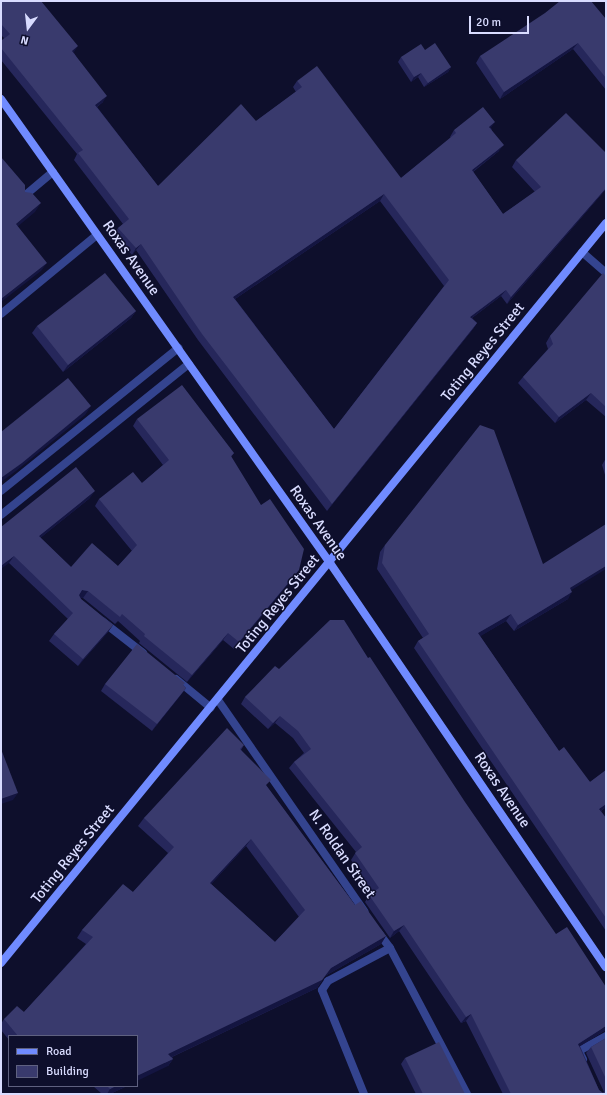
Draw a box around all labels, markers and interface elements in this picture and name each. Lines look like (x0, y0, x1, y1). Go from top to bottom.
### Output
north arrow (8, 8, 48, 48)
scale bar (471, 8, 531, 34)
text: 20 m (476, 15, 501, 30)
text: N (19, 33, 30, 47)
street label: Roxas Avenue (99, 217, 163, 299)
street label: Toting Reyes Street (438, 299, 528, 405)
street label: Roxas Avenue (286, 482, 350, 564)
street label: Toting Reyes Street (233, 551, 323, 657)
street label: Roxas Avenue (470, 749, 534, 831)
street label: Toting Reyes Street (28, 801, 118, 907)
street label: N. Roldan Street (305, 806, 379, 902)
legend (8, 1035, 138, 1087)
text: Road (46, 1044, 72, 1059)
text: Building (46, 1064, 89, 1079)

